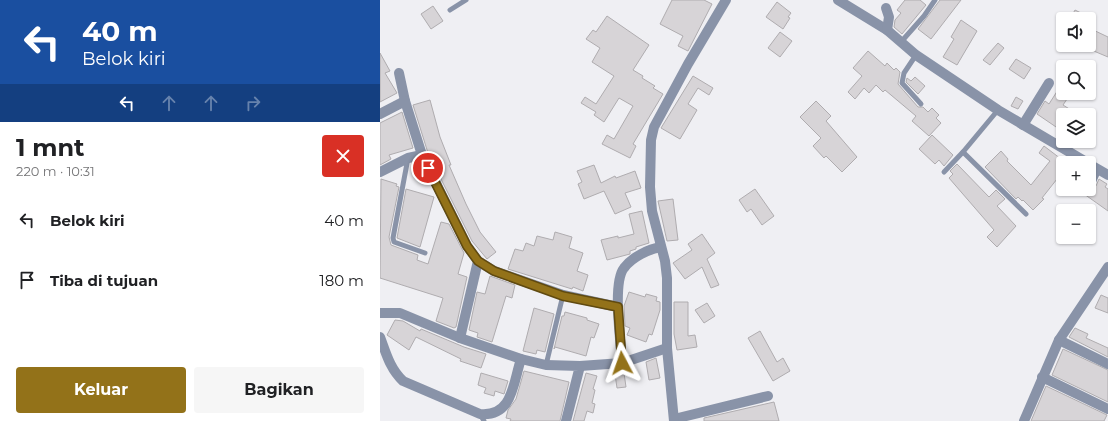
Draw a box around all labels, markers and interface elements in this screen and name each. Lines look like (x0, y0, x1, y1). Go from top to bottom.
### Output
map controls (1056, 12, 1096, 244)
button: sound (1056, 12, 1096, 52)
text: 40 m (82, 14, 158, 48)
icon: left (16, 16, 68, 68)
text: Belok kiri (82, 48, 166, 70)
button: search (1056, 60, 1096, 100)
icon: left (116, 92, 138, 114)
icon: ahead (158, 92, 180, 114)
icon: ahead (200, 92, 222, 114)
icon: right (242, 92, 264, 114)
button: layers (1056, 108, 1096, 148)
text: 1 mnt (16, 133, 84, 162)
button: close (322, 135, 364, 177)
pin (411, 151, 445, 185)
button: + (1056, 156, 1096, 196)
icon: arrive (417, 157, 439, 179)
text: 220 m · 10:31 (16, 163, 95, 179)
button: − (1056, 204, 1096, 244)
icon: left (16, 209, 38, 231)
text: Belok kiri (50, 211, 125, 230)
text: 40 m (324, 211, 364, 230)
icon: arrive (16, 269, 38, 291)
text: Tiba di tujuan (50, 271, 158, 290)
text: 180 m (319, 271, 364, 290)
position arrow (601, 342, 643, 384)
button: Keluar (16, 367, 186, 413)
button: Bagikan (194, 367, 364, 413)

